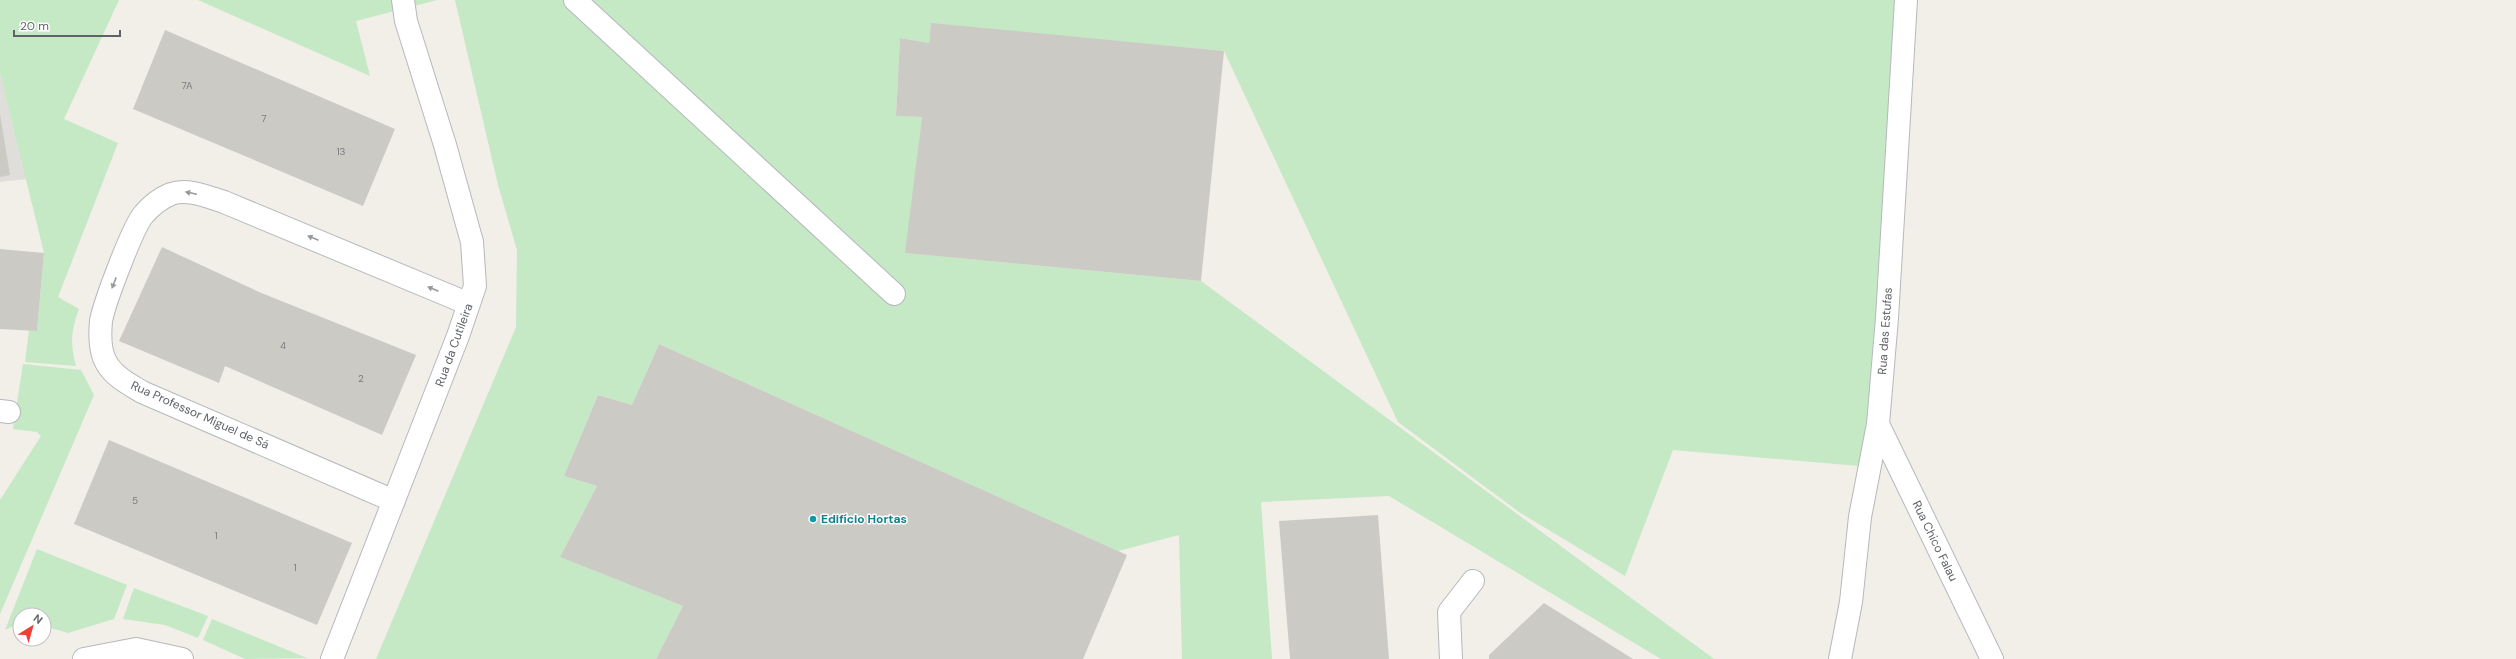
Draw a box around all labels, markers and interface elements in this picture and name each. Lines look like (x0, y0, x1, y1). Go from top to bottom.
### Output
scale bar (14, 12, 120, 38)
text: 20 m (20, 18, 49, 34)
house number: 7A (181, 79, 193, 92)
house number: 7 (261, 112, 267, 125)
house number: 13 (336, 145, 346, 158)
one-way arrow (185, 190, 198, 196)
one-way arrow (307, 235, 319, 241)
one-way arrow (110, 277, 116, 289)
one-way arrow (426, 285, 438, 291)
street label: Rua das Estufas (1874, 287, 1896, 375)
street label: Rua da Cutileira (432, 301, 476, 389)
house number: 4 (280, 339, 286, 352)
house number: 2 (358, 372, 364, 385)
street label: Rua Professor Miguel de Sá (128, 377, 272, 453)
house number: 5 (132, 494, 138, 507)
street label: Rua Chico Falau (1909, 498, 1962, 584)
place label: Edifício Hortas (821, 511, 907, 527)
marker: Edifício Hortas (808, 514, 818, 524)
house number: 1 (214, 529, 218, 542)
house number: 1 (293, 561, 297, 574)
north arrow (12, 607, 52, 647)
text: N (31, 611, 45, 627)

